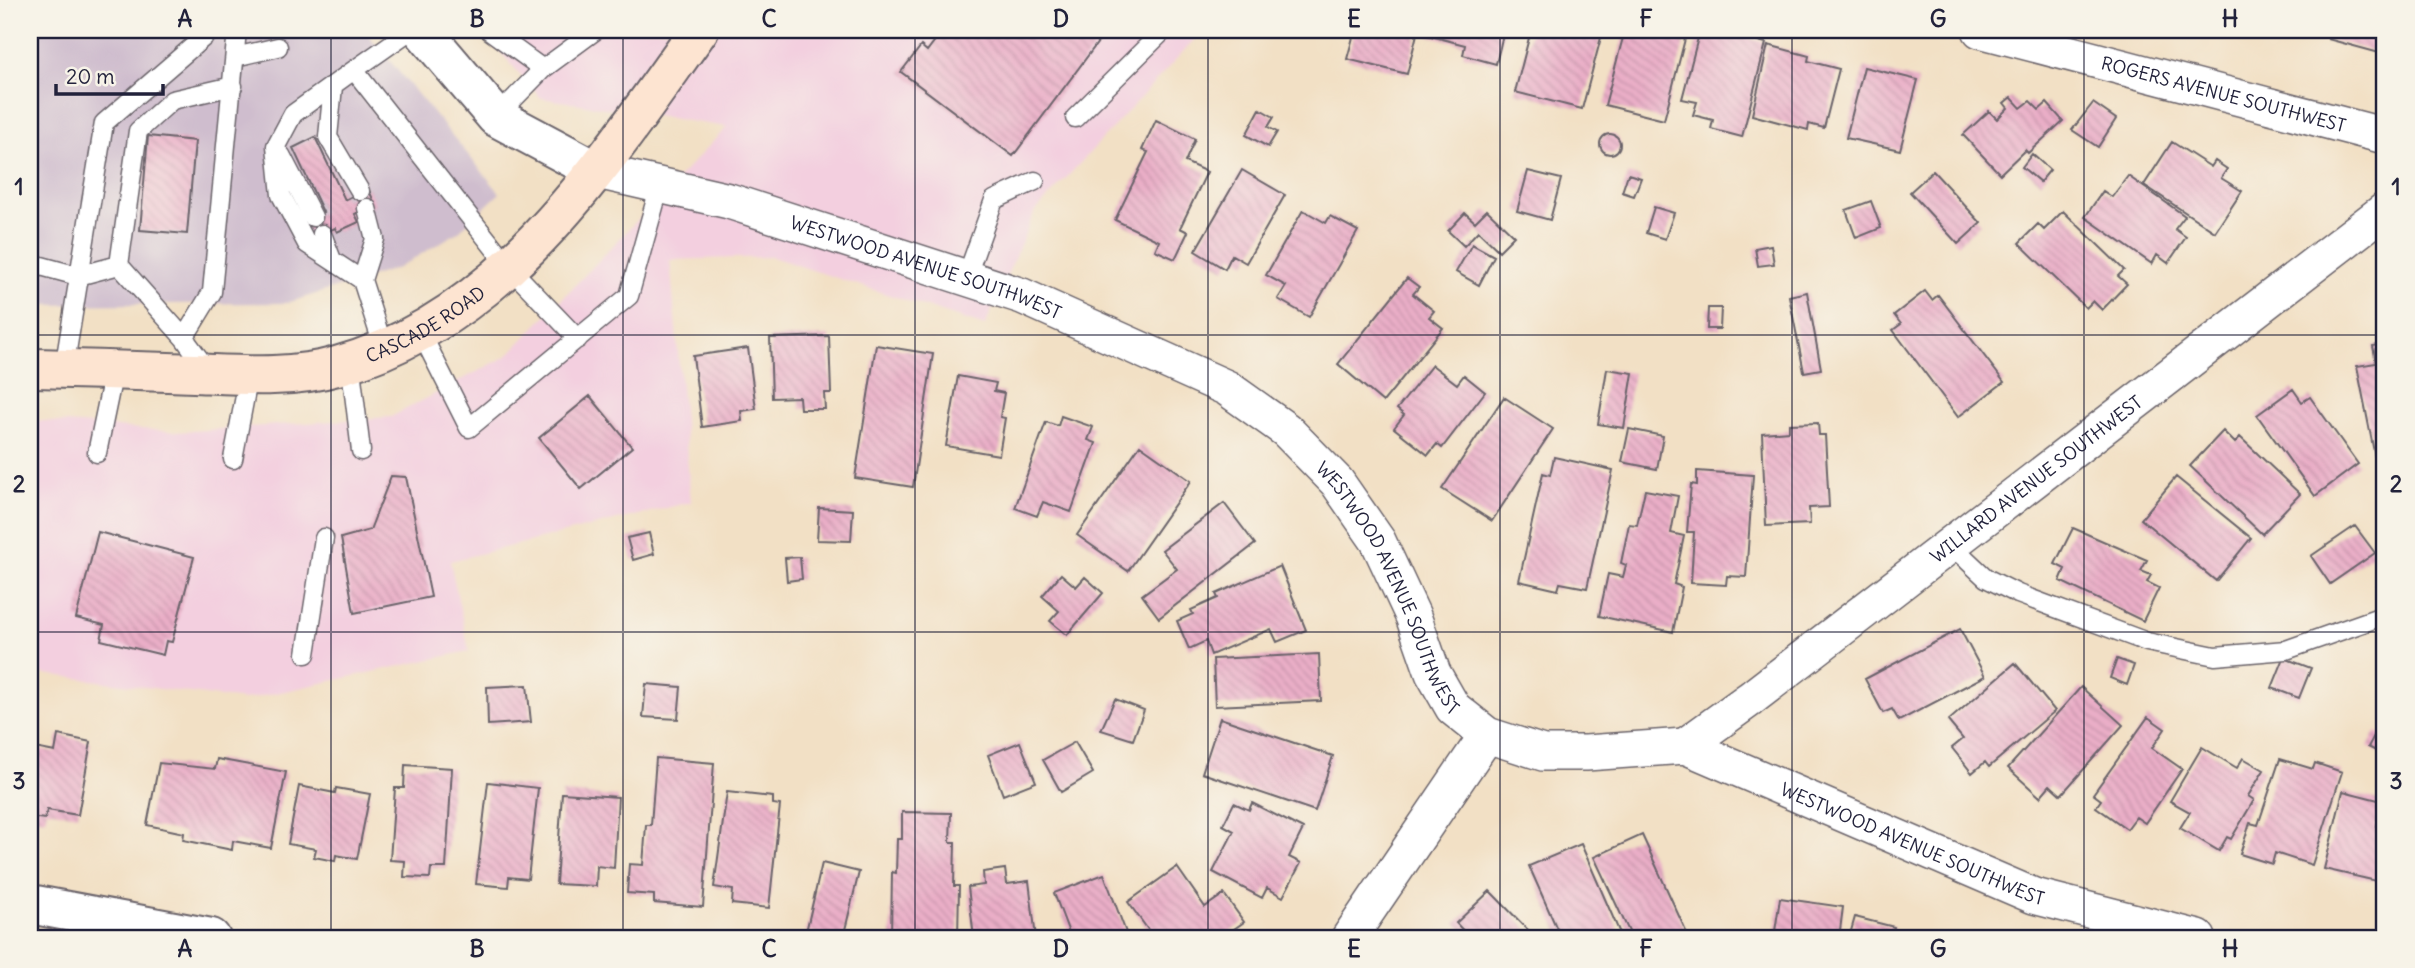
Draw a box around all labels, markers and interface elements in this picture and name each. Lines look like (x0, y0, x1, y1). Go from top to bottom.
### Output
text: A (178, 4, 193, 33)
text: B (469, 4, 485, 33)
text: C (761, 4, 777, 33)
text: D (1053, 4, 1069, 33)
text: E (1347, 4, 1361, 33)
text: F (1639, 4, 1653, 33)
text: G (1930, 4, 1946, 33)
text: H (2222, 4, 2238, 33)
street label: ROGERS AVENUE SOUTHWEST (2099, 51, 2349, 137)
scale bar (56, 52, 163, 96)
text: 20 m (66, 63, 115, 90)
text: 1 (14, 172, 24, 201)
text: 1 (2391, 172, 2401, 201)
street label: WESTWOOD AVENUE SOUTHWEST (787, 210, 1065, 324)
street label: CASCADE ROAD (362, 281, 489, 367)
street label: WILLARD AVENUE SOUTHWEST (1925, 390, 2146, 568)
street label: WESTWOOD AVENUE SOUTHWEST (1311, 456, 1464, 720)
text: 2 (13, 469, 26, 498)
text: 2 (2390, 469, 2403, 498)
text: 3 (12, 766, 26, 795)
text: 3 (2389, 766, 2403, 795)
street label: WESTWOOD AVENUE SOUTHWEST (1777, 777, 2047, 910)
text: A (178, 934, 193, 963)
text: B (469, 934, 485, 963)
text: C (761, 934, 777, 963)
text: D (1053, 934, 1069, 963)
text: E (1347, 934, 1361, 963)
text: F (1639, 934, 1653, 963)
text: G (1930, 934, 1946, 963)
text: H (2222, 934, 2238, 963)

